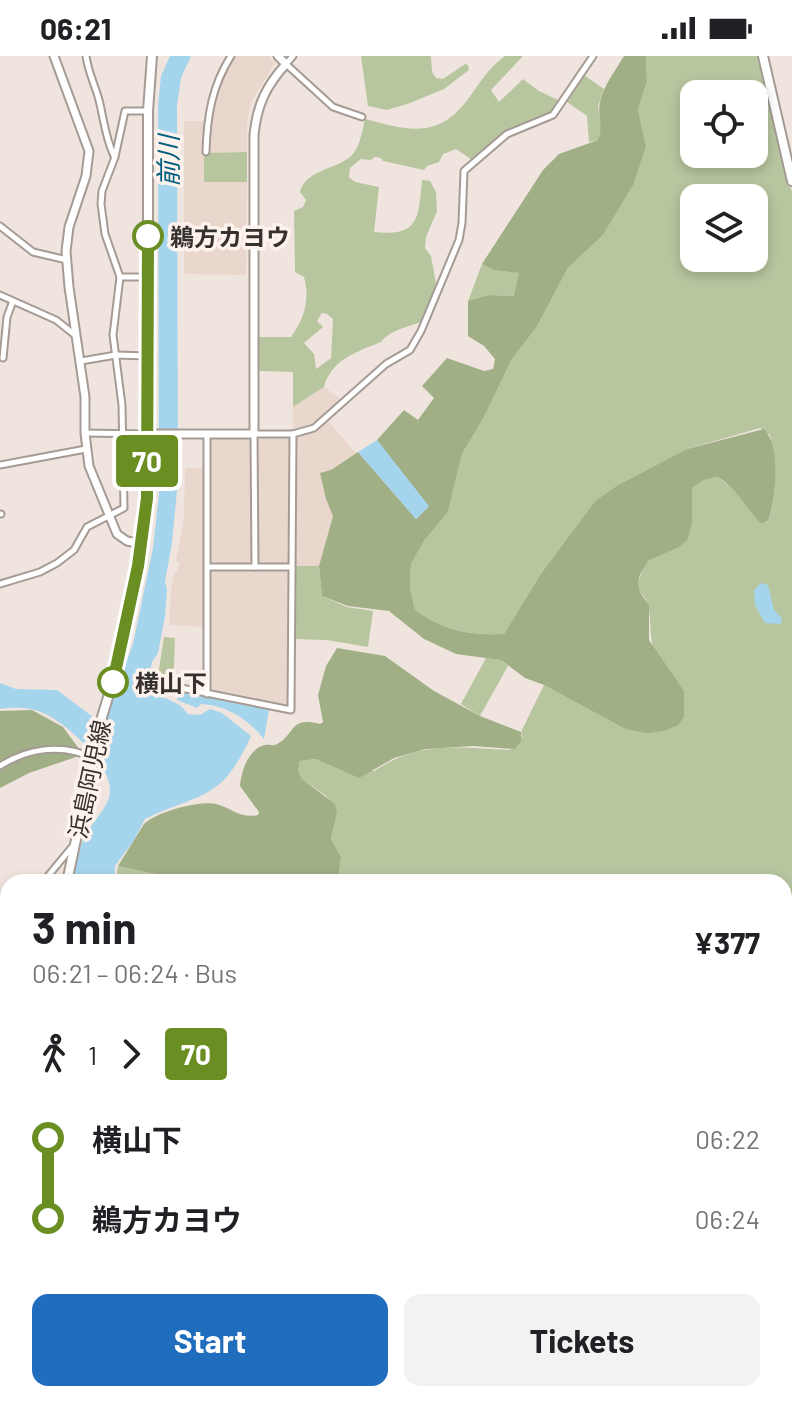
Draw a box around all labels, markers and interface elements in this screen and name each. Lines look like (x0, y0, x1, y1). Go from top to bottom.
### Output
text: 06:21 (40, 10, 111, 46)
map controls (680, 80, 768, 272)
button: locate (680, 80, 768, 168)
water label: 前川 (152, 132, 183, 187)
button: layers (680, 184, 768, 272)
marker: 鵜方カヨウ (133, 221, 163, 251)
place label: 鵜方カヨウ (170, 222, 290, 251)
line badge: 70 (111, 435, 183, 487)
text: 70 (132, 444, 162, 478)
marker: 横山下 (98, 667, 128, 697)
place label: 横山下 (135, 668, 207, 697)
street label: 浜島阿児線 (62, 717, 116, 841)
text: 3 min (32, 900, 137, 953)
text: ¥377 (693, 924, 760, 960)
text: 06:21 – 06:24 · Bus (32, 957, 237, 988)
icon: walk (32, 1032, 76, 1076)
icon: forward (109, 1032, 153, 1076)
text: 70 (181, 1037, 211, 1071)
text: 1 (88, 1039, 97, 1070)
text: 横山下 (92, 1121, 182, 1157)
text: 06:22 (695, 1123, 760, 1154)
text: 鵜方カヨウ (92, 1201, 242, 1237)
text: 06:24 (695, 1203, 760, 1234)
button: Start (32, 1294, 388, 1386)
button: Tickets (404, 1294, 760, 1386)

